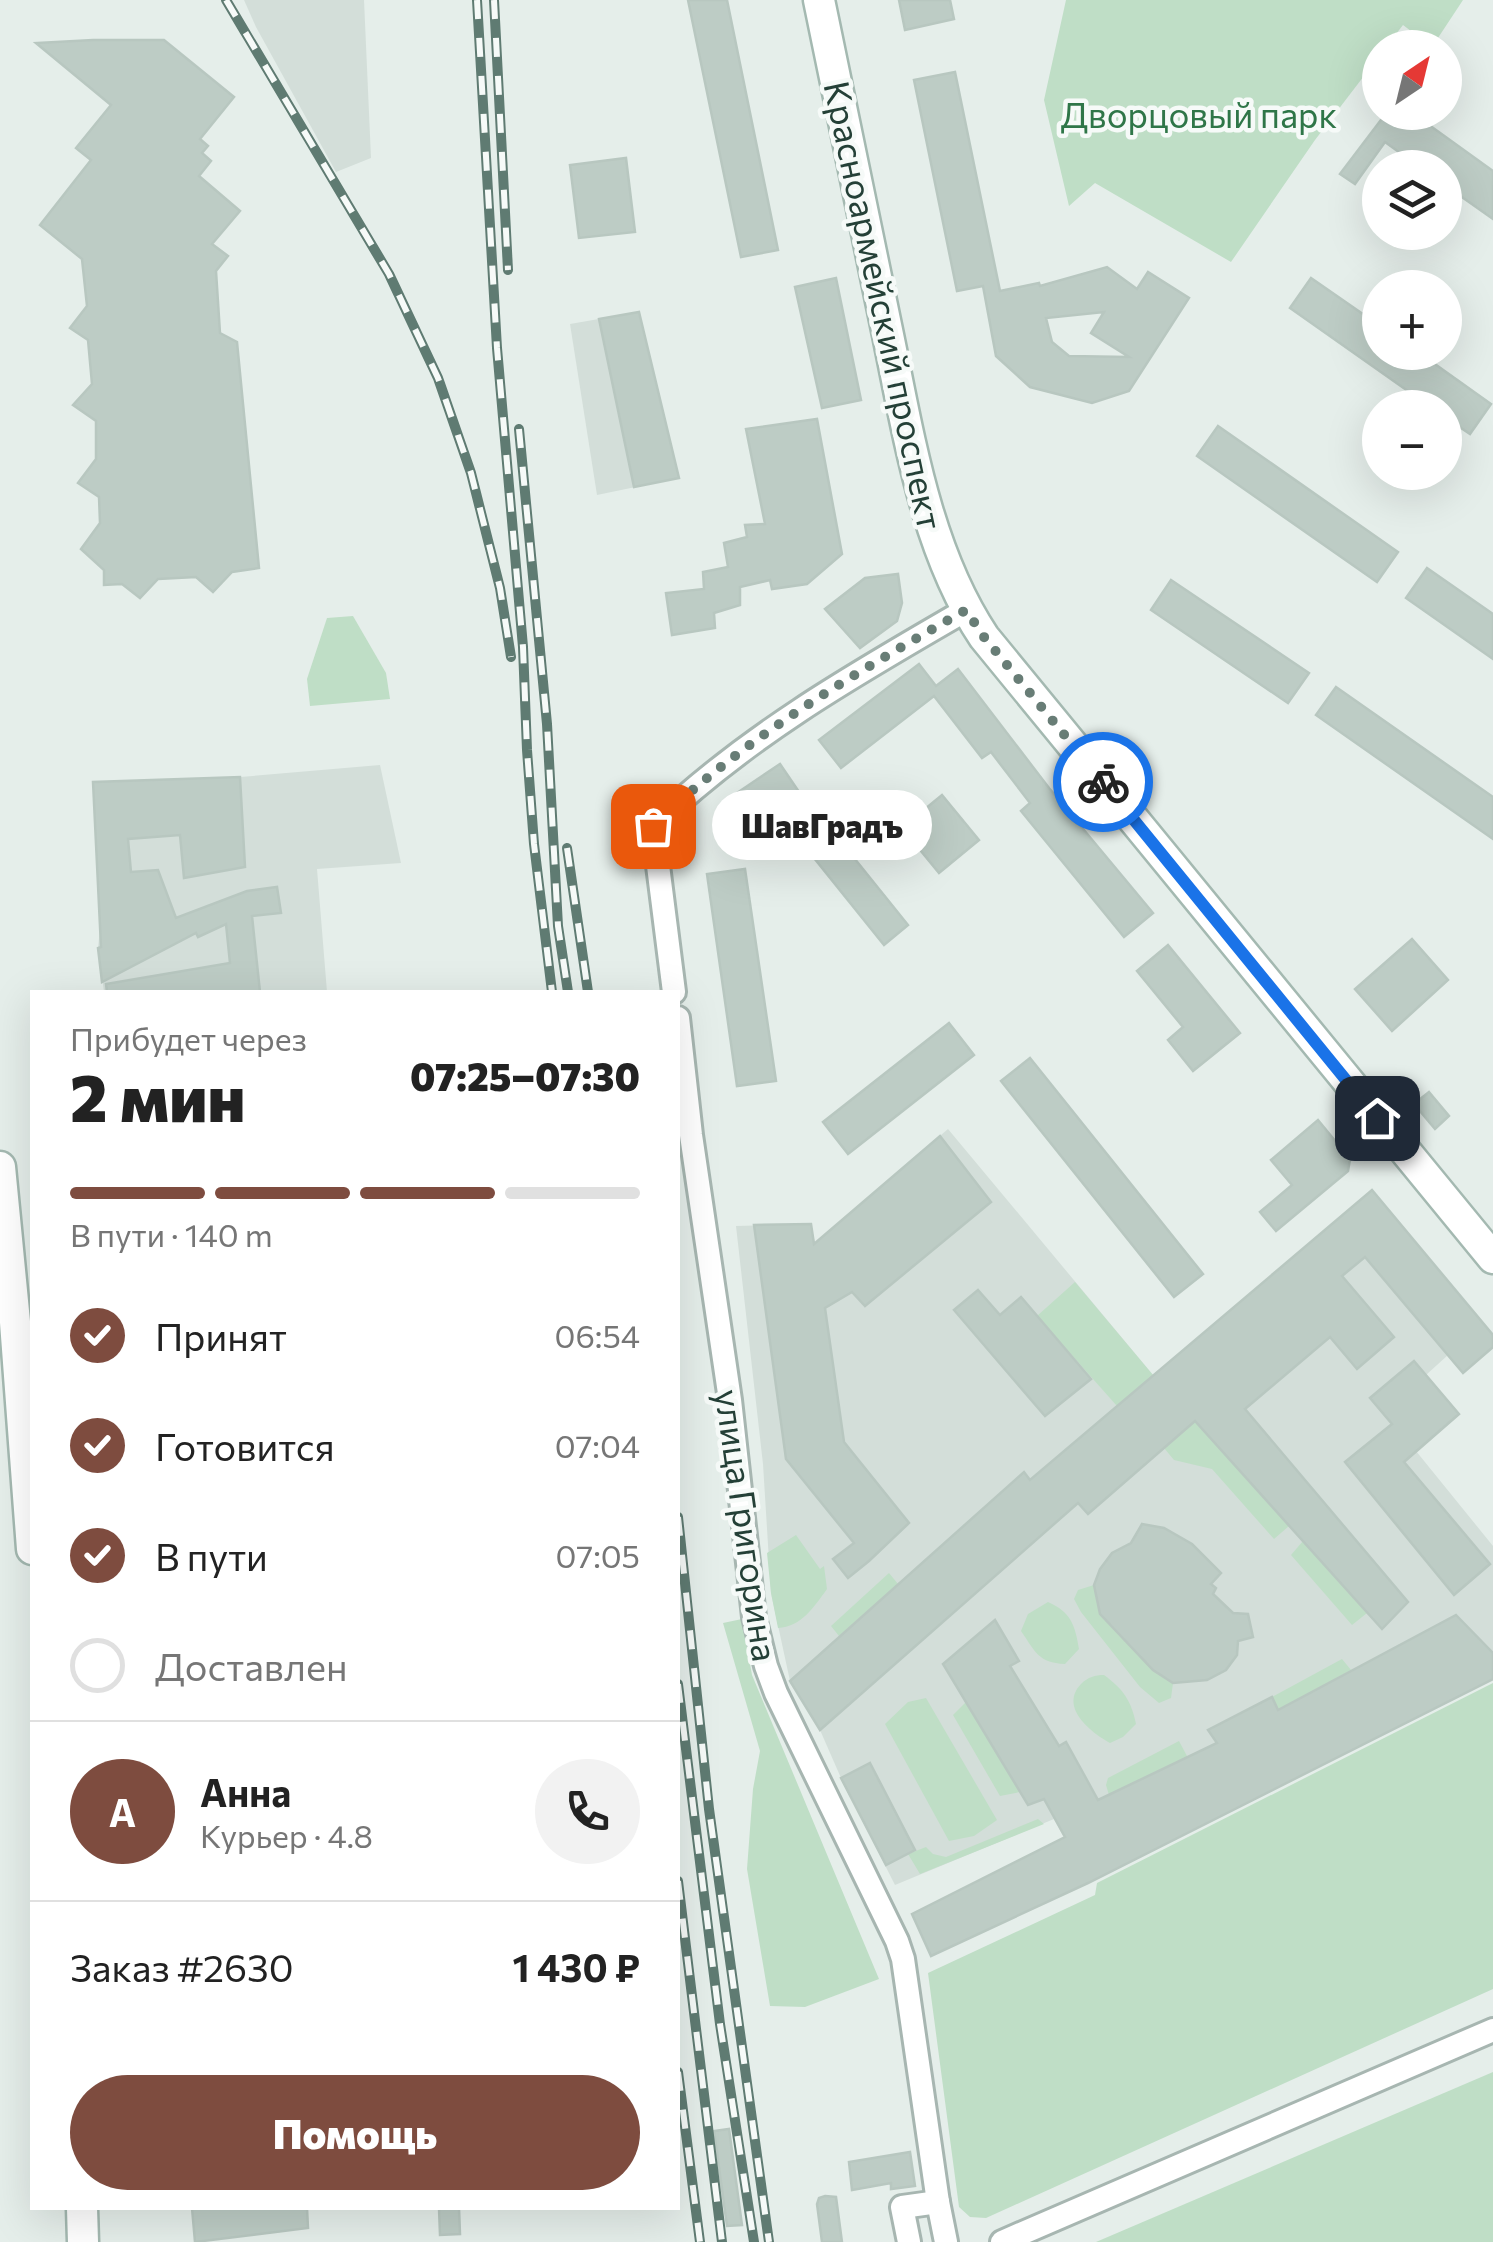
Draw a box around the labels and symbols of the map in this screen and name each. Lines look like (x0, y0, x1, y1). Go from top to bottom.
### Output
north arrow (1362, 30, 1462, 130)
street label: Красноармейский проспект (816, 77, 954, 533)
park label: Дворцовый парк (1061, 92, 1338, 135)
courier (1053, 732, 1153, 832)
pin (611, 784, 696, 869)
callout: ШавГрадъ (713, 791, 933, 861)
pin (1335, 1076, 1420, 1161)
street label: улица Григорина (708, 1386, 788, 1664)

